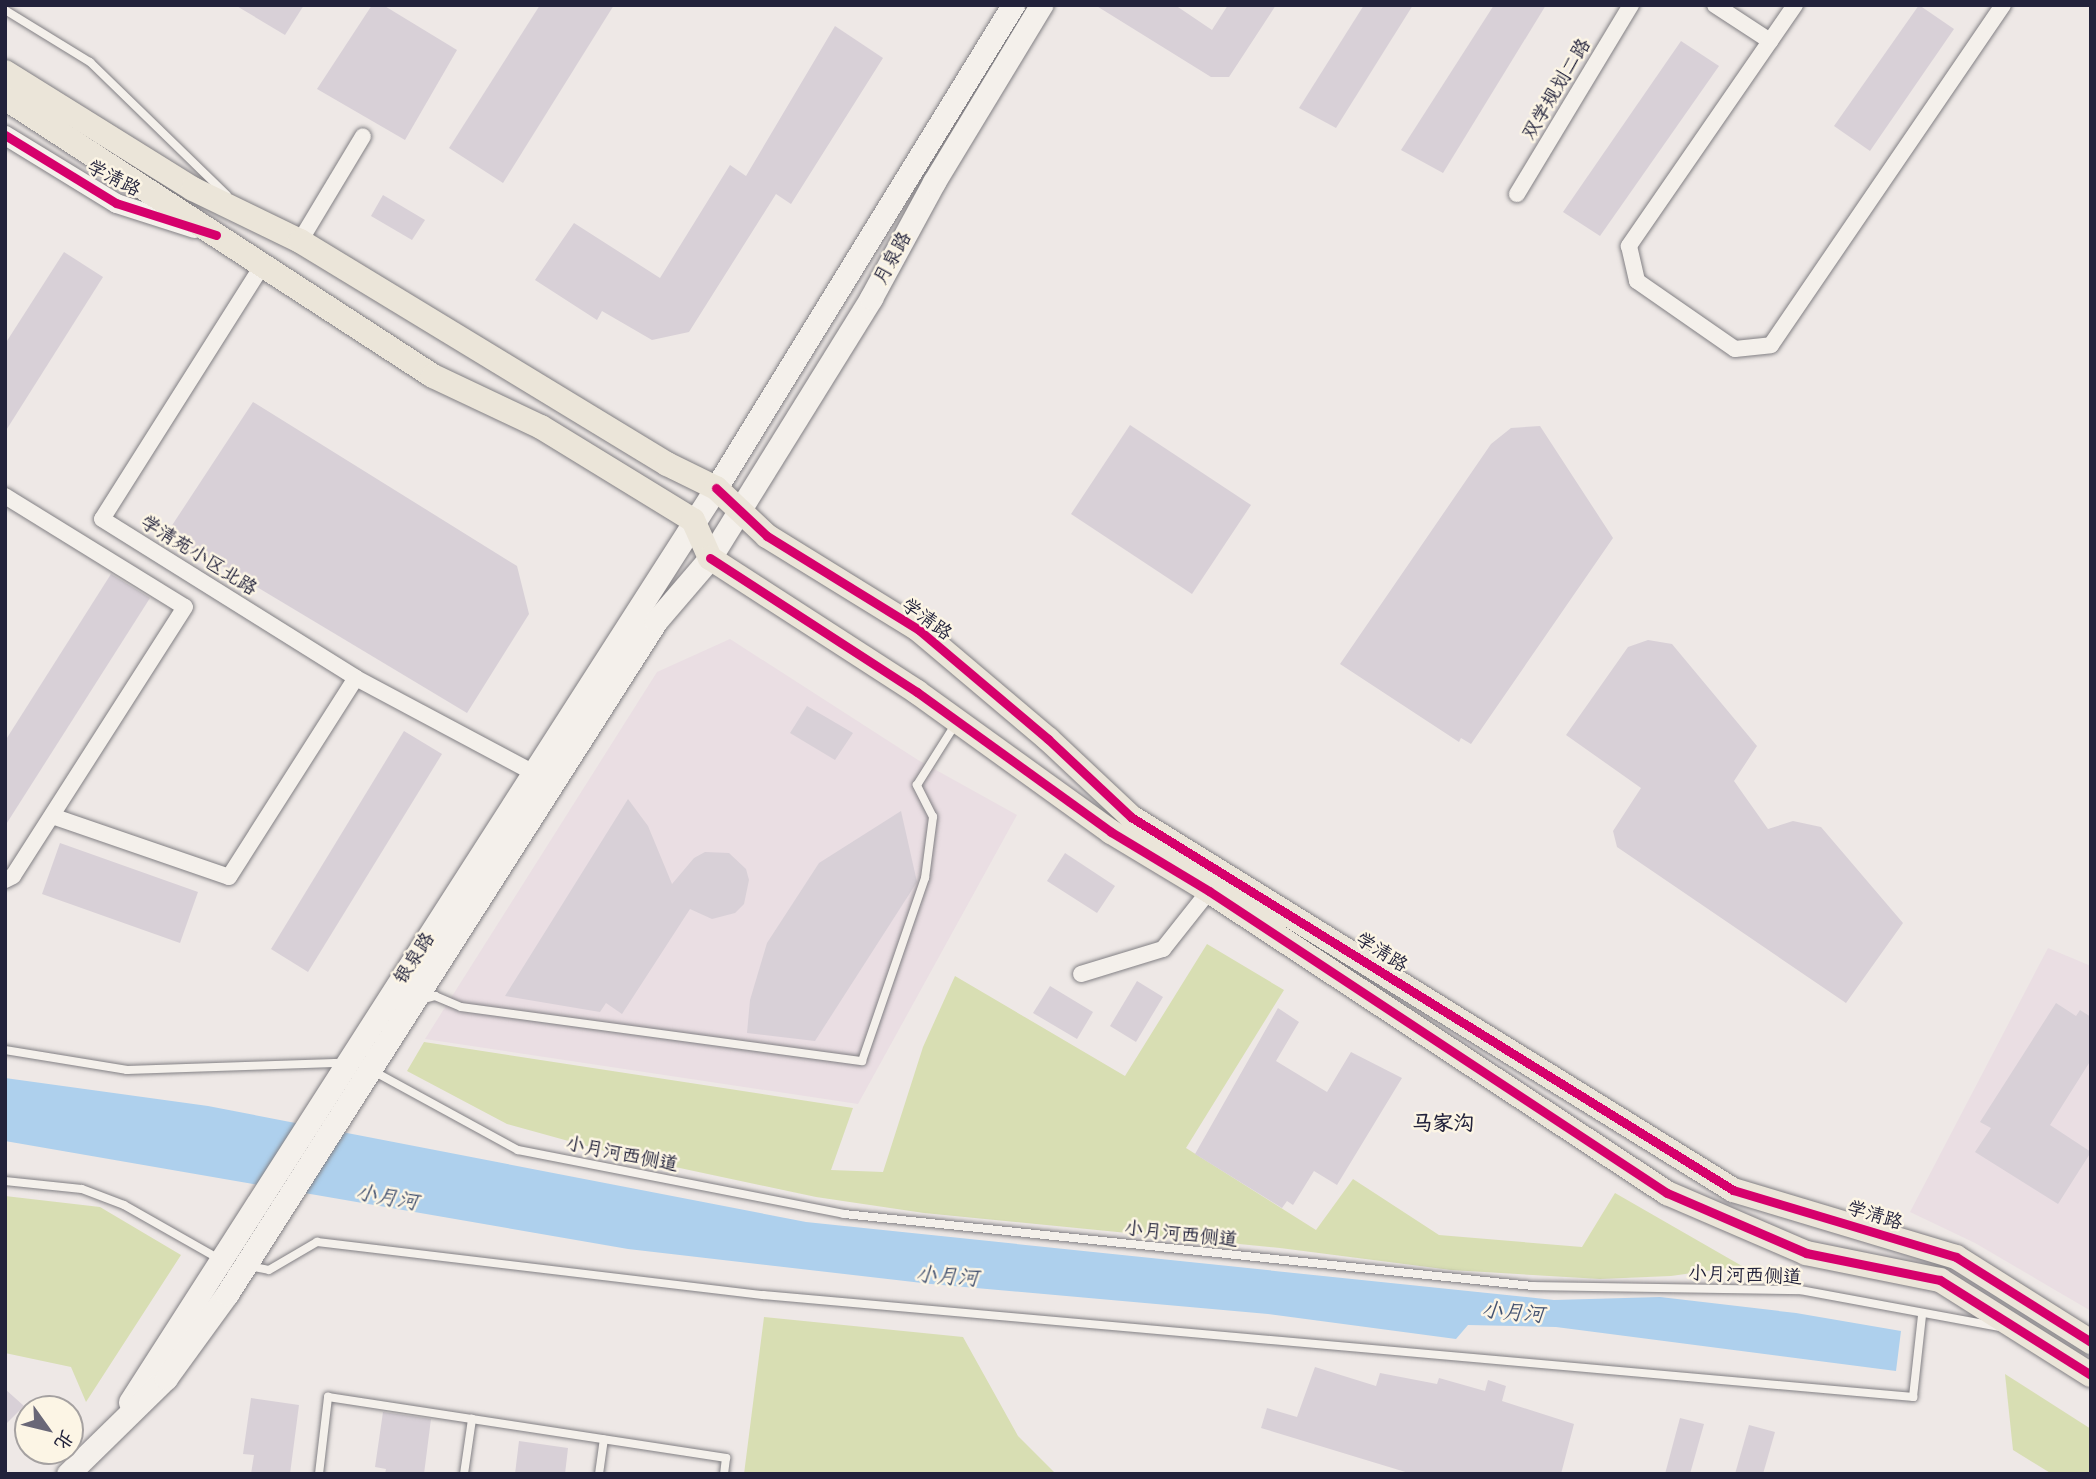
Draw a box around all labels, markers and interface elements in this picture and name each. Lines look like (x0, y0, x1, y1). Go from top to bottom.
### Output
street label: 双学规划二路 (1517, 34, 1595, 144)
street label: 学清路 (83, 155, 145, 201)
street label: 月泉路 (868, 228, 916, 288)
street label: 学清苑小区北路 (137, 510, 261, 600)
street label: 学清路 (897, 593, 957, 645)
street label: 学清路 (1352, 927, 1412, 977)
street label: 银泉路 (389, 928, 439, 988)
district label: 马家沟 (1412, 1110, 1474, 1136)
street label: 小月河西侧道 (564, 1132, 680, 1176)
water label: 小月河 (354, 1179, 420, 1215)
street label: 学清路 (1844, 1196, 1906, 1234)
street label: 小月河西侧道 (1123, 1217, 1239, 1251)
water label: 小月河 (915, 1261, 979, 1291)
street label: 小月河西侧道 (1688, 1262, 1802, 1288)
water label: 小月河 (1481, 1297, 1545, 1327)
north arrow (14, 1395, 84, 1465)
text: 北 (49, 1425, 81, 1456)

